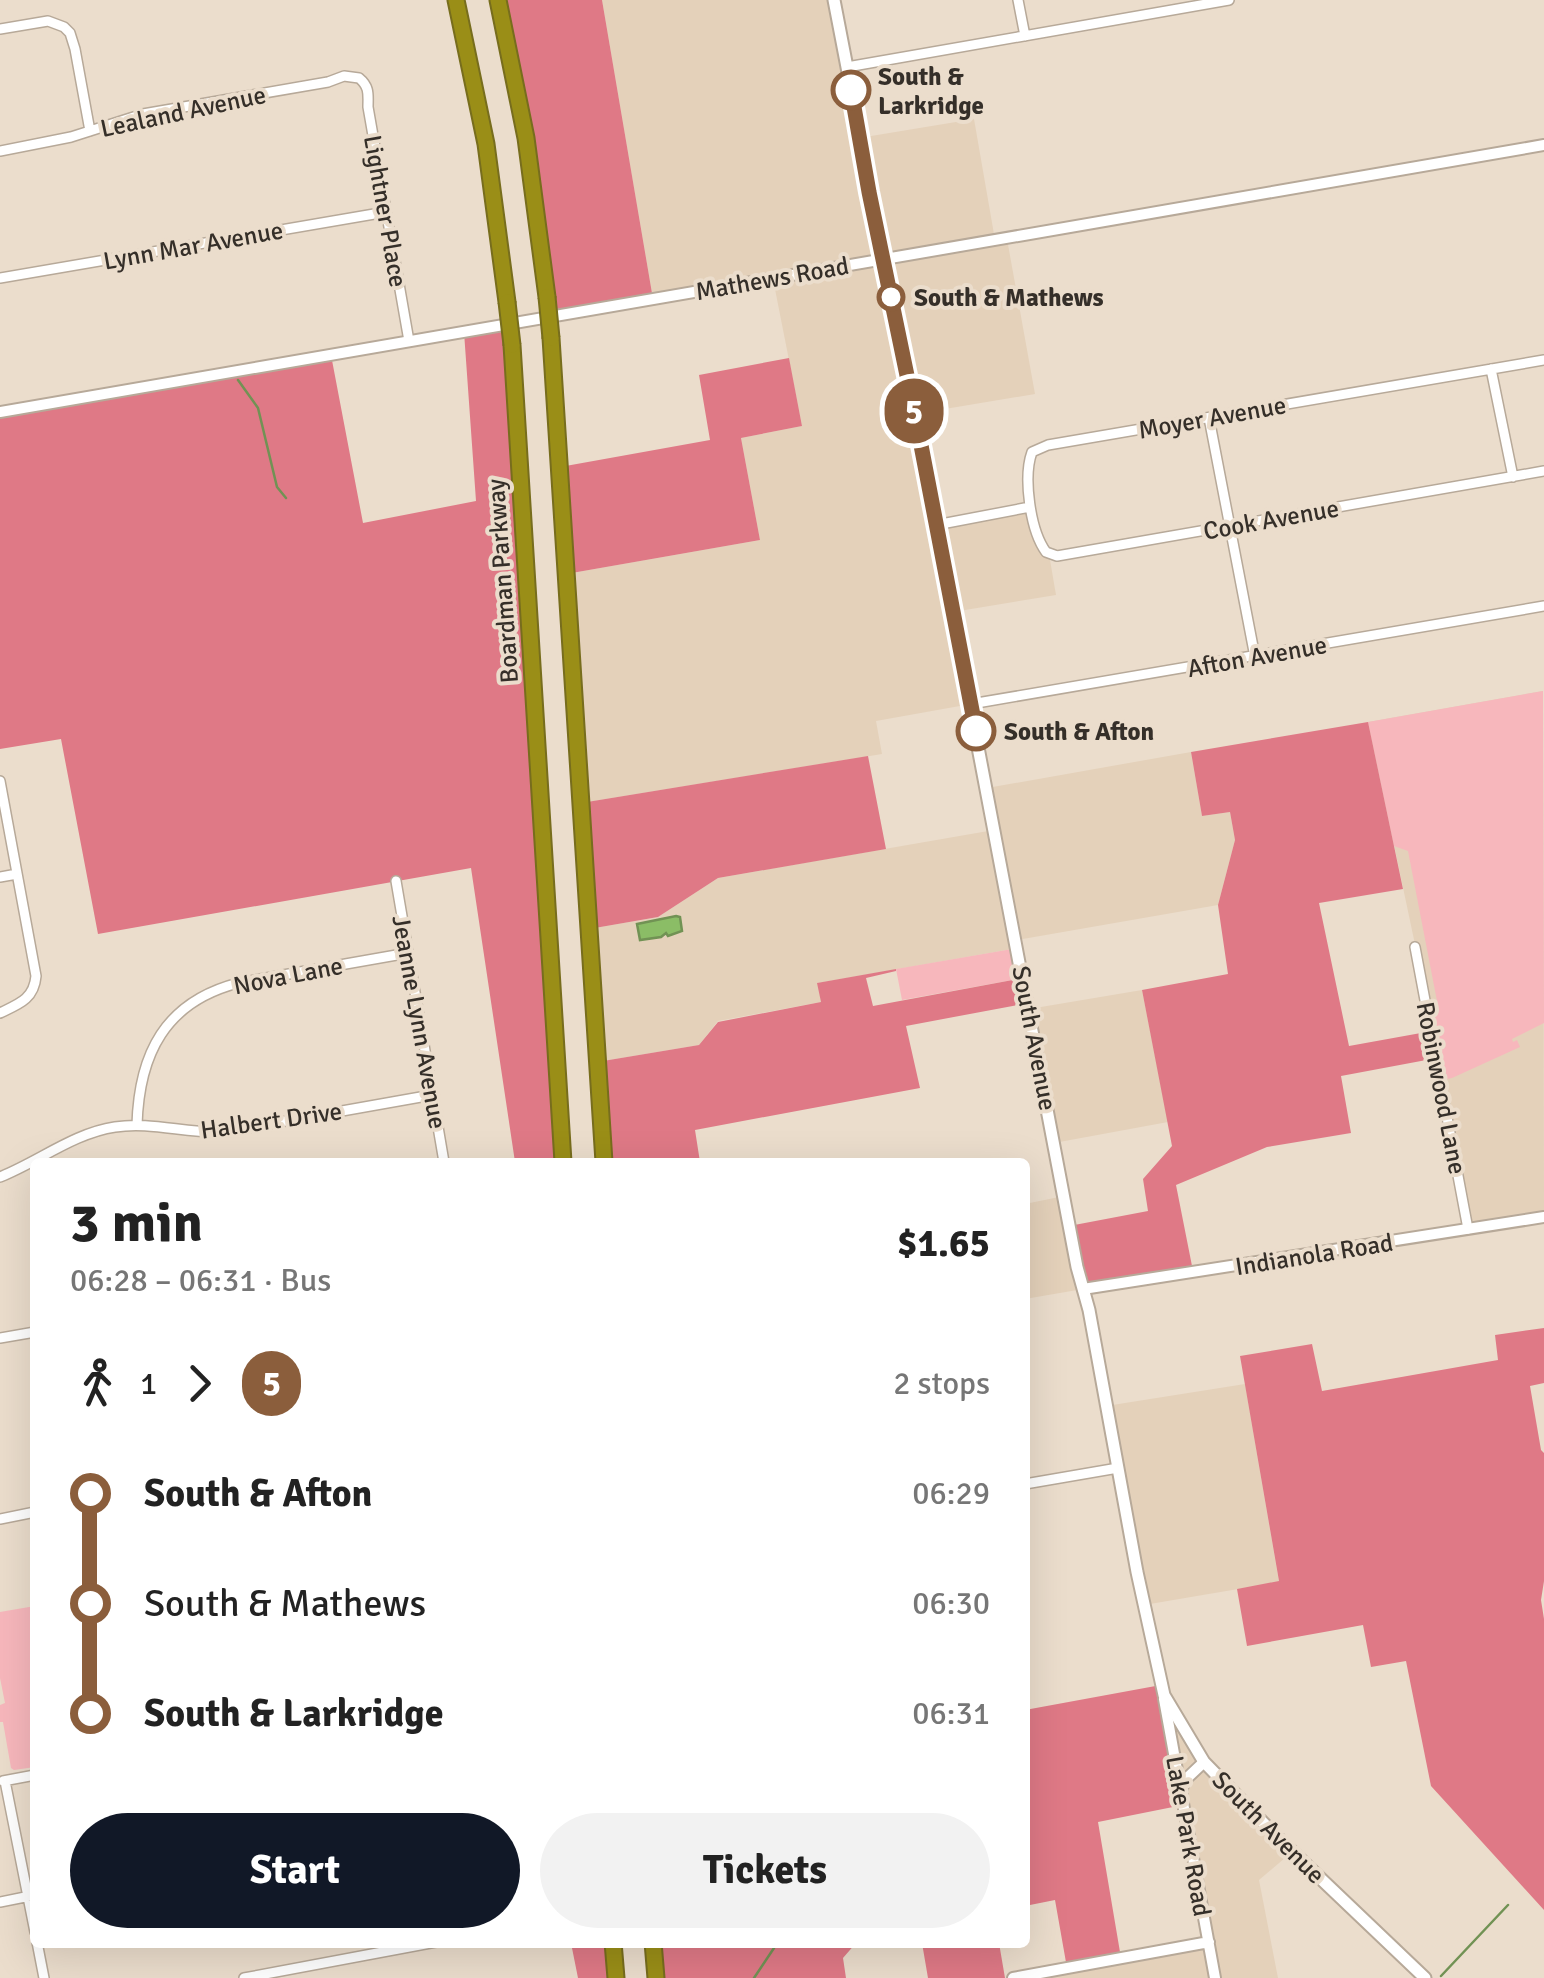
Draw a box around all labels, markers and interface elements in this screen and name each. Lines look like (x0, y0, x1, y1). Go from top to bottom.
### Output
place label: South & Larkridge (878, 61, 984, 121)
marker: South & Larkridge (832, 71, 870, 109)
street label: Lealand Avenue (98, 79, 269, 144)
street label: Lightner Place (357, 133, 414, 290)
street label: Lynn Mar Avenue (101, 214, 285, 277)
street label: Mathews Road (693, 250, 851, 307)
place label: South & Mathews (914, 282, 1104, 313)
marker: South & Mathews (878, 284, 904, 310)
line badge: 5 (882, 378, 946, 444)
street label: Moyer Avenue (1136, 389, 1288, 446)
text: 5 (905, 390, 923, 433)
street label: Boardman Parkway (480, 477, 525, 684)
street label: Cook Avenue (1201, 492, 1341, 547)
street label: Afton Avenue (1185, 629, 1329, 684)
marker: South & Afton (957, 712, 995, 750)
place label: South & Afton (1004, 716, 1154, 747)
street label: Jeanne Lynn Avenue (385, 913, 454, 1131)
street label: Nova Lane (231, 950, 345, 1001)
street label: South Avenue (1005, 963, 1064, 1113)
street label: Robinwood Lane (1410, 999, 1473, 1177)
street label: Halbert Drive (198, 1095, 344, 1146)
text: 3 min (70, 1189, 203, 1257)
text: $1.65 (897, 1220, 990, 1267)
street label: Indianola Road (1233, 1227, 1395, 1282)
text: 06:28 – 06:31 · Bus (70, 1261, 331, 1300)
icon: walk (70, 1356, 125, 1411)
icon: forward (172, 1356, 227, 1411)
text: 5 (262, 1362, 281, 1405)
text: 1 (140, 1364, 157, 1403)
text: 2 stops (893, 1364, 990, 1403)
text: South & Afton (144, 1470, 372, 1517)
text: 06:29 (912, 1474, 990, 1513)
text: South & Mathews (144, 1580, 426, 1627)
text: 06:30 (912, 1584, 990, 1623)
text: South & Larkridge (144, 1690, 444, 1737)
text: 06:31 (912, 1694, 990, 1733)
street label: Lake Park Road (1159, 1753, 1218, 1919)
street label: South Avenue (1206, 1765, 1331, 1890)
button: Start (70, 1813, 520, 1928)
button: Tickets (540, 1813, 990, 1928)

